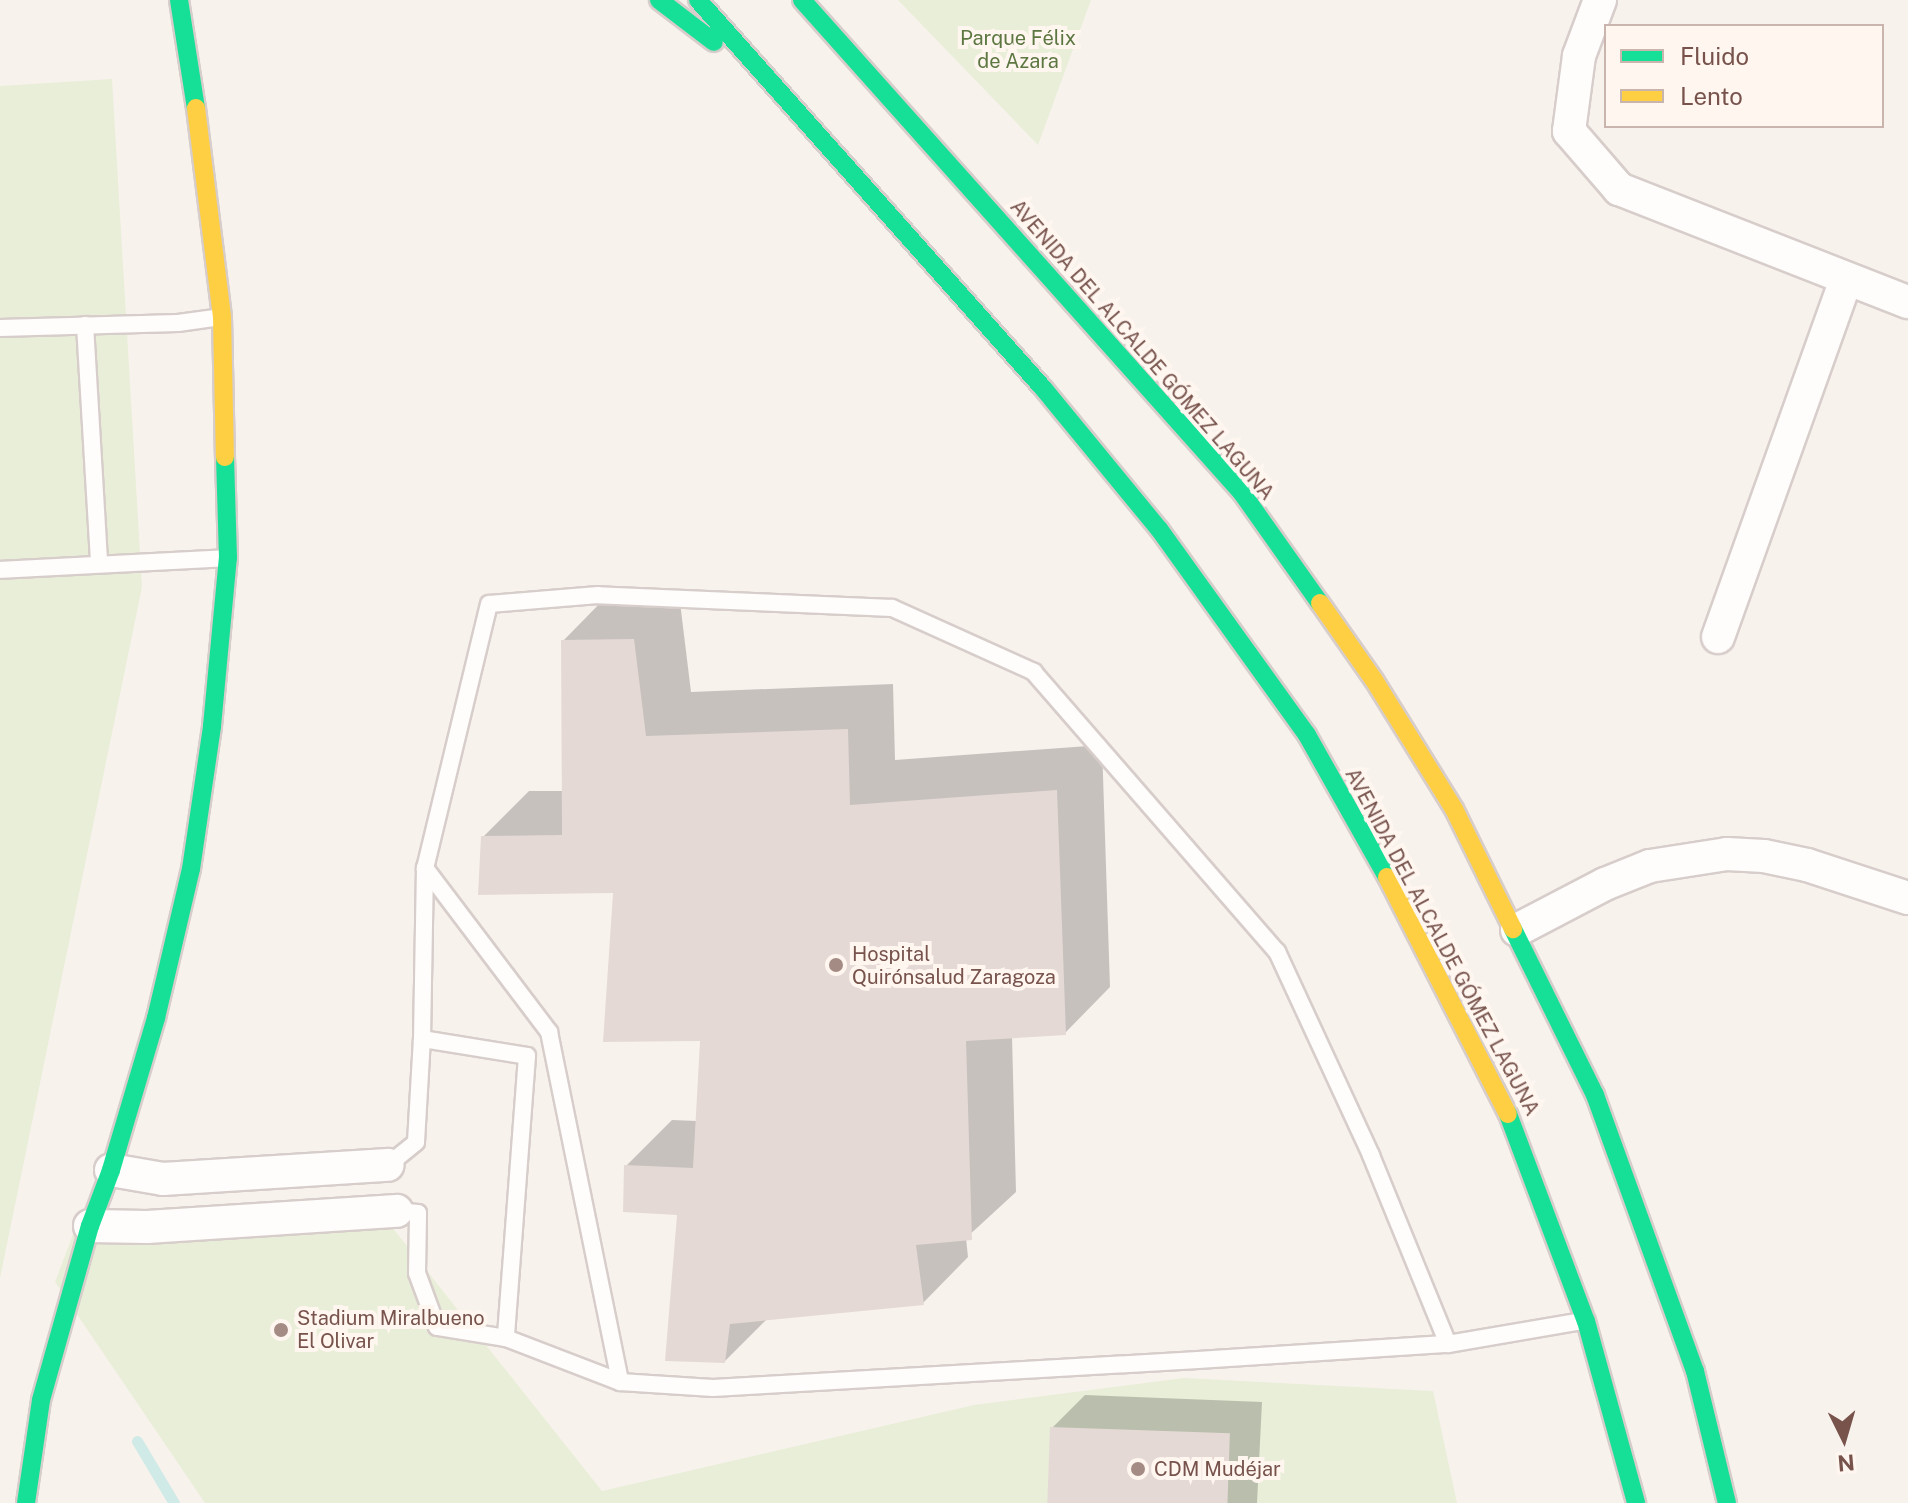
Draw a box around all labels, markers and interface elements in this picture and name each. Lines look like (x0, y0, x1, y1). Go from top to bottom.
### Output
legend (1604, 24, 1884, 128)
park label: Parque Félix de Azara (960, 27, 1076, 74)
text: Fluido (1680, 42, 1749, 70)
text: Lento (1680, 82, 1743, 110)
street label: AVENIDA DEL ALCALDE GÓMEZ LAGUNA (1005, 195, 1279, 505)
street label: AVENIDA DEL ALCALDE GÓMEZ LAGUNA (1340, 764, 1544, 1120)
place label: Hospital Quirónsalud Zaragoza (852, 942, 1056, 989)
marker: Hospital Quirónsalud Zaragoza (827, 956, 845, 974)
place label: Stadium Miralbueno El Olivar (297, 1306, 485, 1353)
marker: Stadium Miralbueno El Olivar (272, 1321, 290, 1339)
north arrow (1804, 1399, 1884, 1479)
text: N (1836, 1449, 1856, 1477)
place label: CDM Mudéjar (1154, 1457, 1281, 1481)
marker: CDM Mudéjar (1129, 1460, 1147, 1478)

